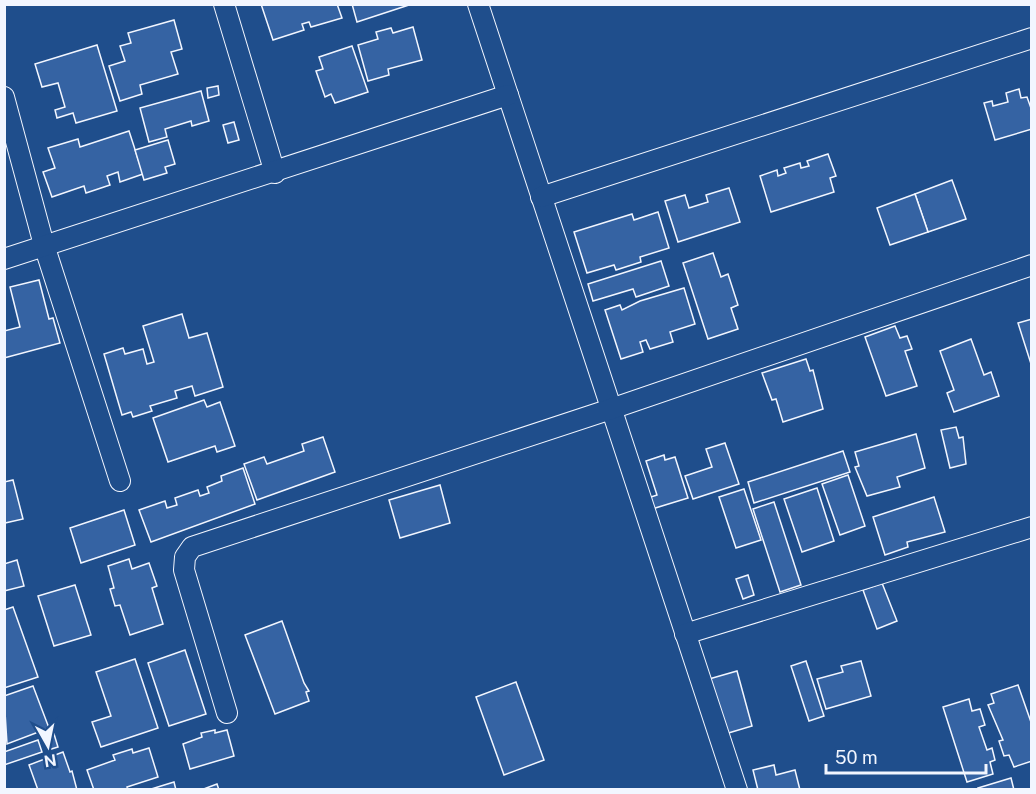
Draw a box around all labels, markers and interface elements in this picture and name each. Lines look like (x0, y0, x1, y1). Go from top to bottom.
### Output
north arrow (18, 716, 78, 776)
scale bar (826, 737, 986, 775)
text: 50 m (835, 747, 878, 768)
text: N (43, 750, 58, 771)

